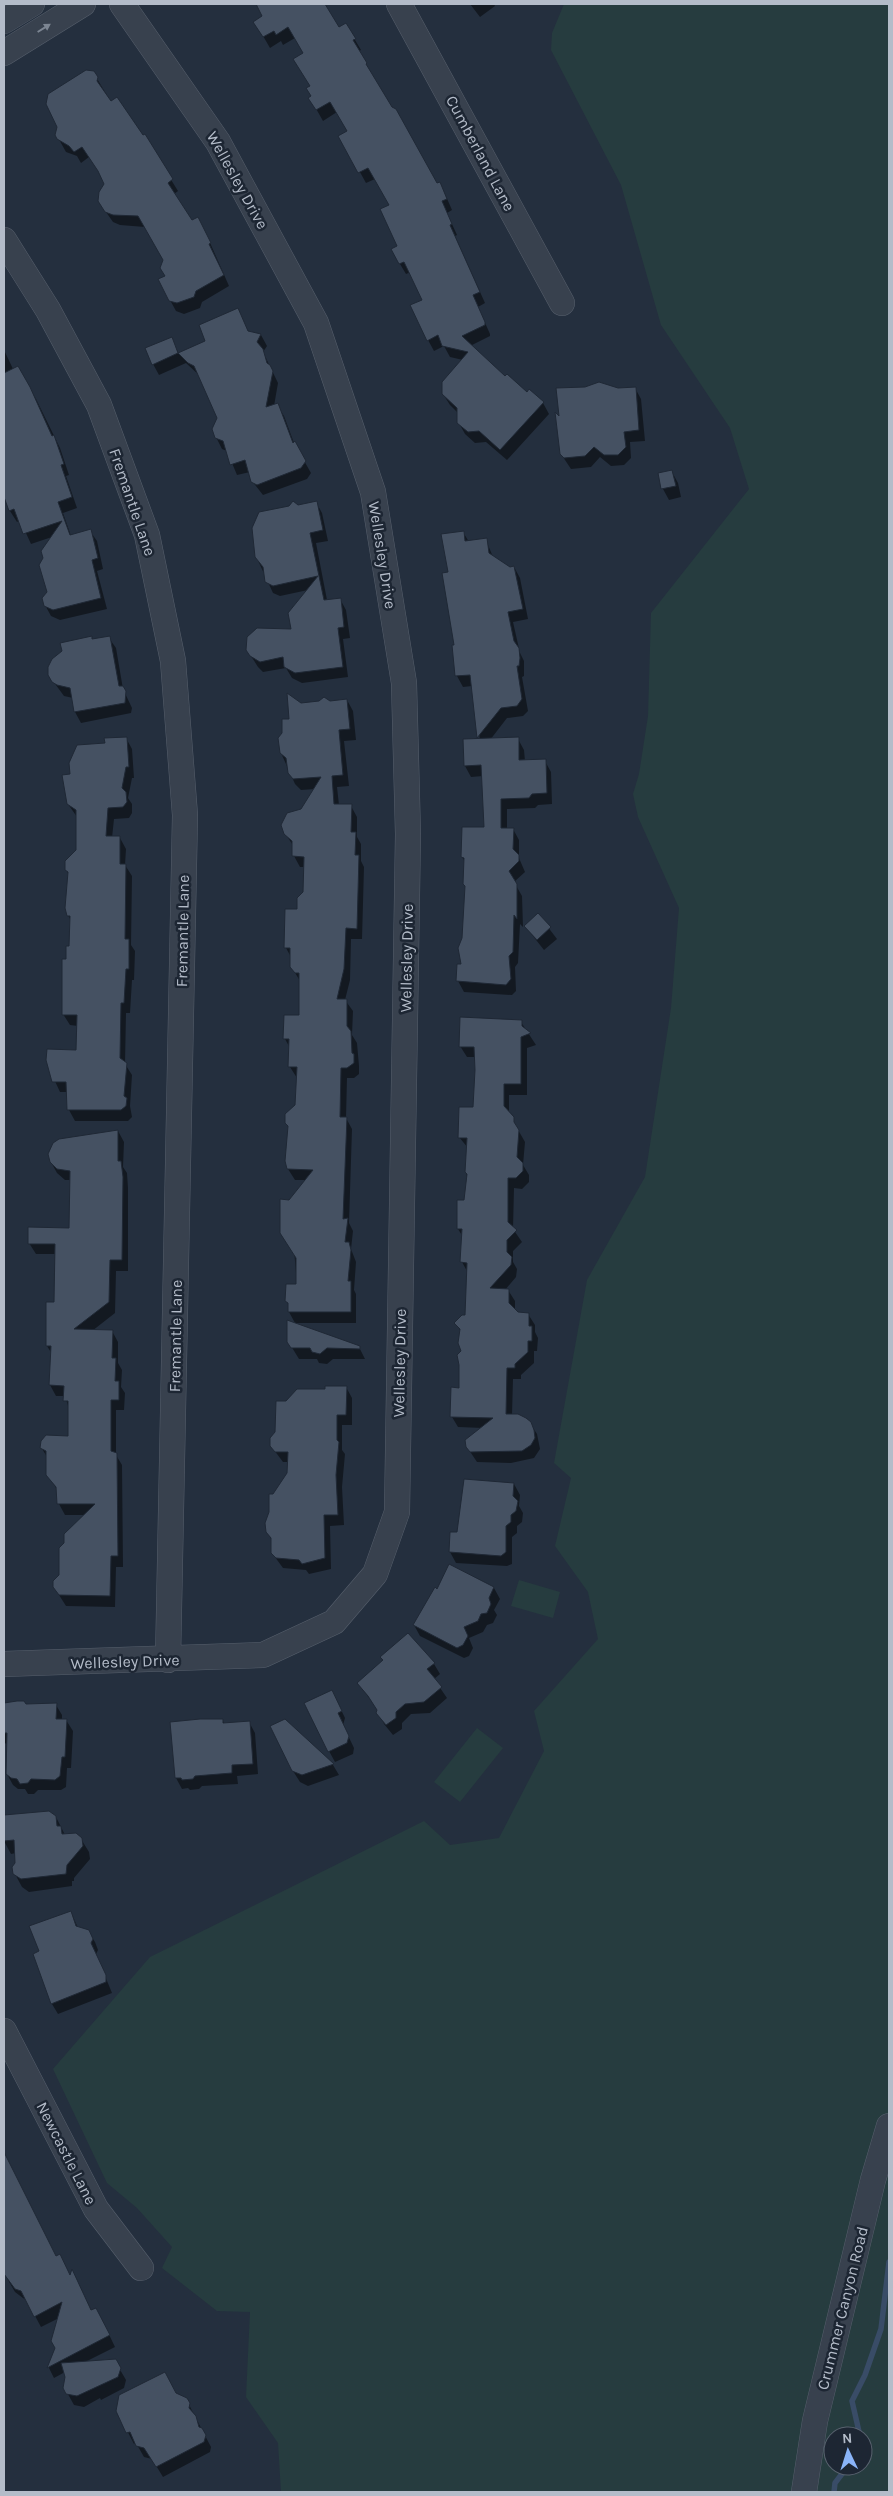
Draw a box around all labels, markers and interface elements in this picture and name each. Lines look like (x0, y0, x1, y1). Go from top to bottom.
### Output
one-way arrow (37, 24, 50, 33)
street label: Cumberland Lane (442, 92, 519, 214)
street label: Wellesley Drive (203, 128, 272, 232)
street label: Fremantle Lane (105, 446, 160, 558)
street label: Wellesley Drive (365, 500, 400, 610)
street label: Fremantle Lane (172, 875, 193, 987)
street label: Wellesley Drive (396, 903, 417, 1013)
street label: Fremantle Lane (165, 1280, 186, 1392)
street label: Wellesley Drive (389, 1308, 410, 1418)
street label: Wellesley Drive (70, 1650, 180, 1673)
street label: Newcastle Lane (32, 2099, 101, 2208)
street label: Crummer Canyon Road (813, 2224, 872, 2392)
north arrow (823, 2426, 873, 2476)
text: N (842, 2430, 853, 2447)

